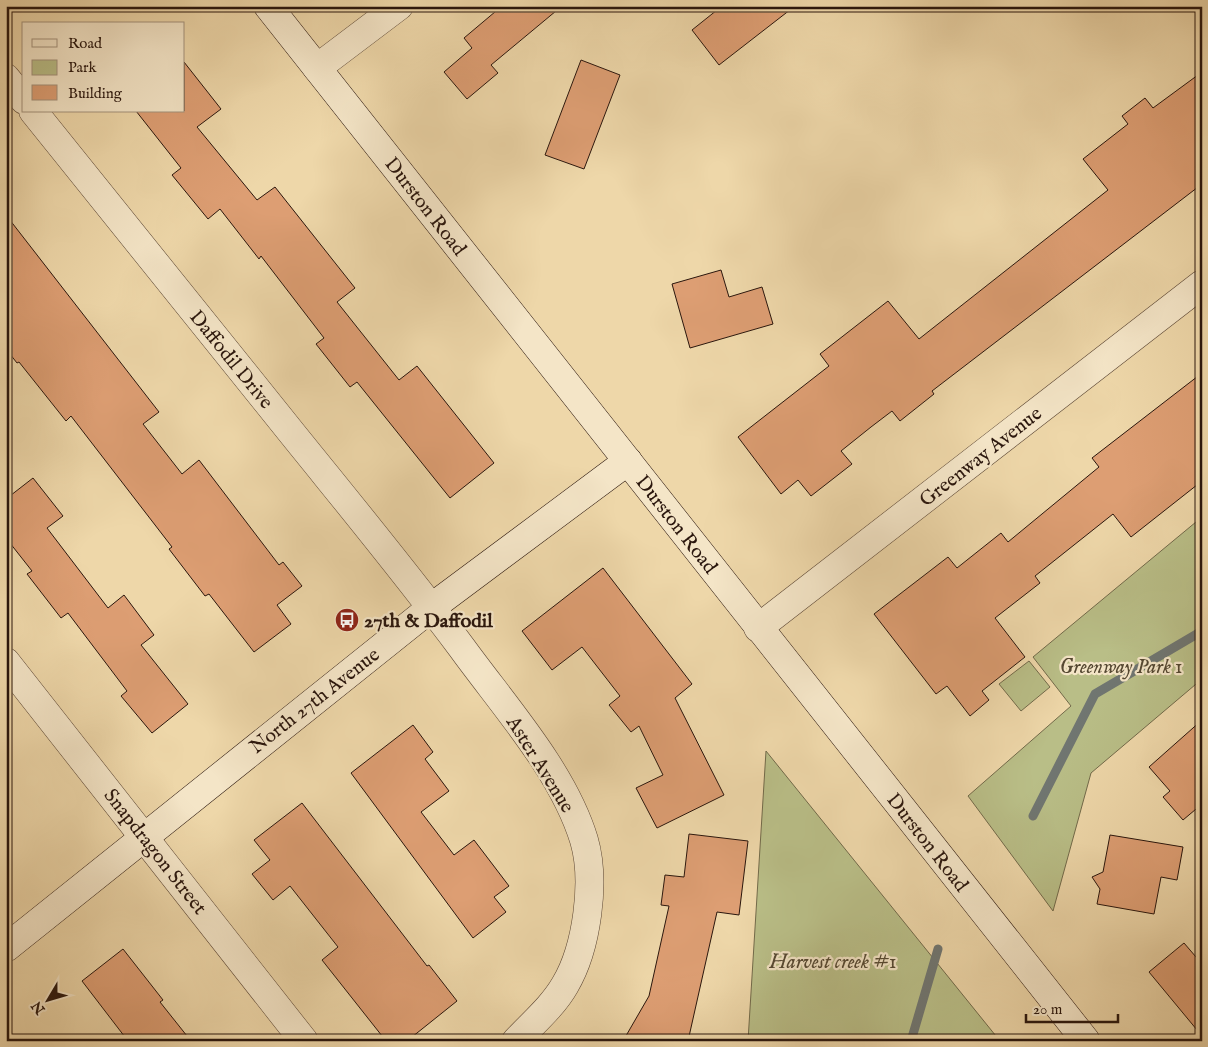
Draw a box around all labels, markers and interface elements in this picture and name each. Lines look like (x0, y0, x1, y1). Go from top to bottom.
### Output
legend (22, 22, 185, 112)
text: Road (68, 34, 103, 53)
text: Park (68, 58, 98, 77)
text: Building (68, 84, 123, 103)
street label: Durston Road (378, 153, 471, 262)
street label: Daffodil Drive (183, 306, 278, 414)
street label: Greenway Avenue (915, 401, 1047, 513)
street label: Durston Road (629, 471, 722, 580)
bus stop icon: 27th & Daffodil (334, 607, 360, 633)
place label: 27th & Daffodil (364, 609, 493, 634)
street label: North 27th Avenue (245, 643, 385, 760)
park label: Greenway Park 1 (1060, 655, 1182, 680)
street label: Aster Avenue (500, 711, 579, 818)
street label: Snapdragon Street (98, 784, 212, 920)
street label: Durston Road (880, 789, 973, 898)
park label: Harvest creek #1 (769, 950, 896, 975)
north arrow (22, 974, 72, 1024)
scale bar (1026, 992, 1118, 1024)
text: N (28, 997, 50, 1018)
text: 20 m (1033, 1000, 1063, 1019)

